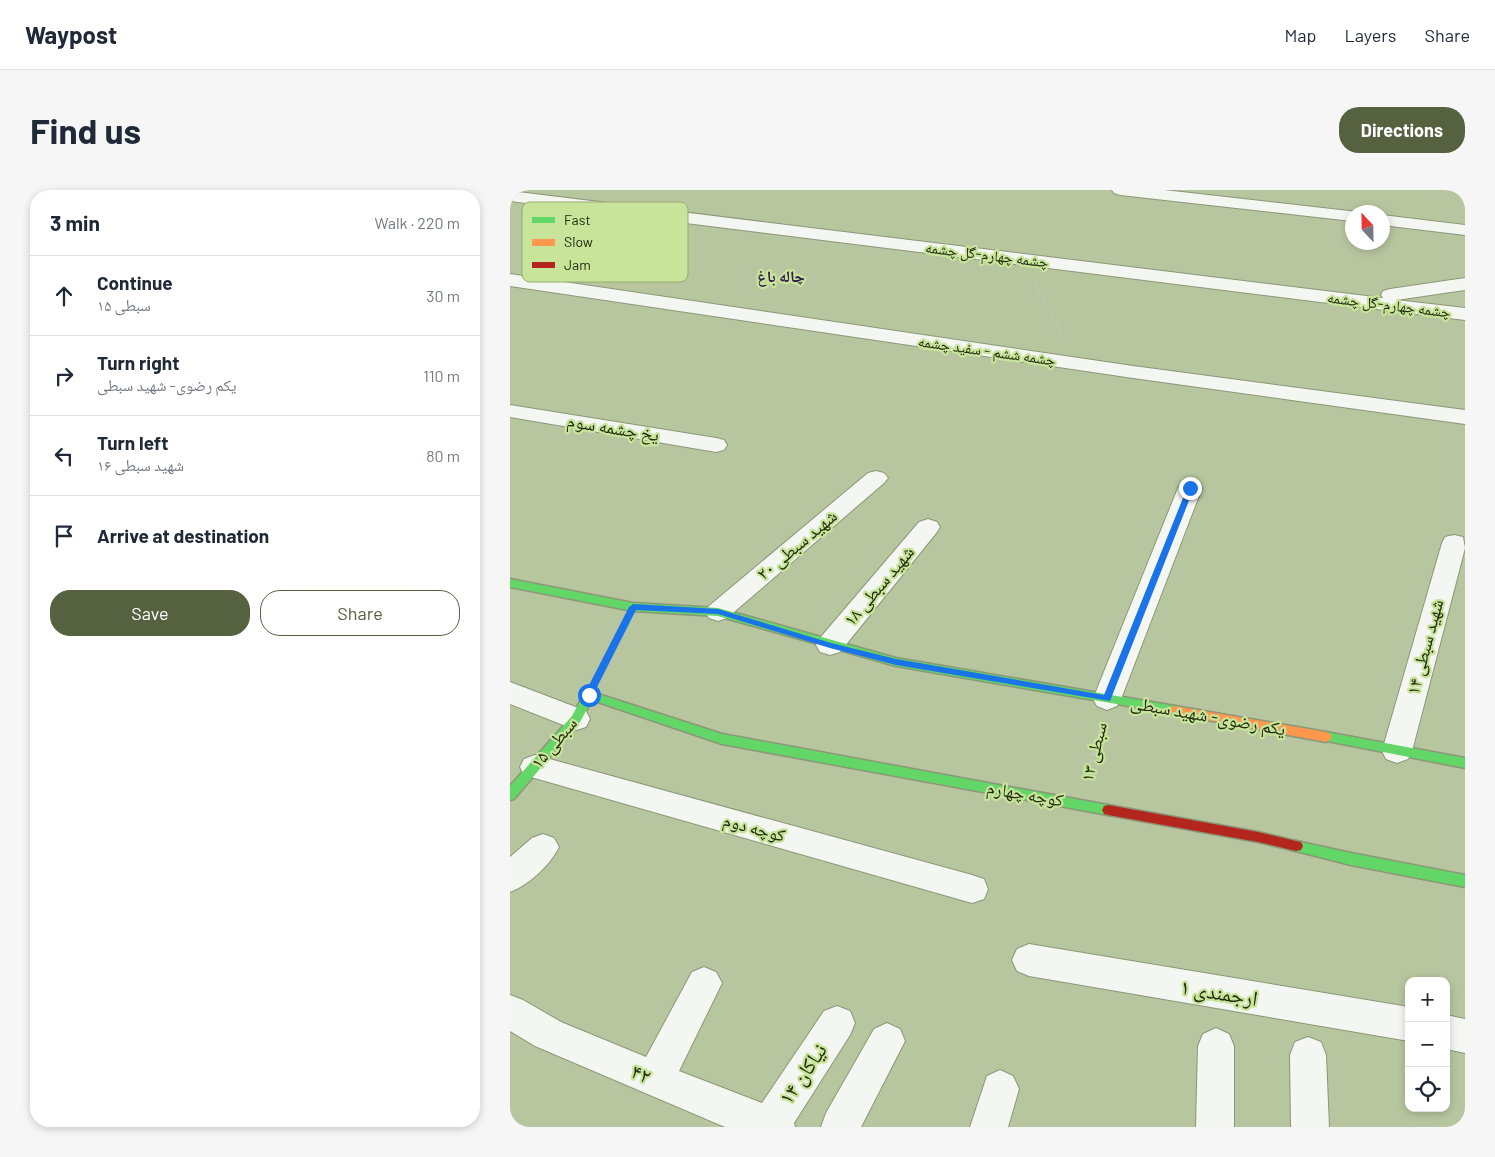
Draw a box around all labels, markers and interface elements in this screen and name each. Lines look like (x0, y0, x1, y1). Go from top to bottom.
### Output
text: Waypost (25, 20, 117, 49)
text: Map (1284, 24, 1316, 46)
text: Layers (1344, 24, 1397, 46)
text: Share (1425, 24, 1470, 46)
button: Directions (1339, 107, 1465, 153)
text: Find us (30, 109, 141, 151)
legend (522, 202, 688, 282)
north arrow (1345, 205, 1390, 250)
text: 3 min (50, 210, 100, 235)
text: Fast (564, 211, 590, 228)
text: Walk · 220 m (374, 213, 460, 232)
text: Slow (564, 233, 593, 250)
street label: چشمه چهارم-گل چشمه (924, 238, 1050, 273)
text: Jam (564, 256, 591, 273)
district label: چاله باغ (757, 266, 805, 287)
text: Continue (97, 271, 173, 294)
icon: ahead (50, 282, 78, 310)
text: 30 m (426, 286, 460, 305)
street label: چشمه چهارم-گل چشمه (1326, 288, 1452, 323)
text: ۱۵ سبطی (97, 295, 151, 314)
street label: چشمه ششم - سفید چشمه (917, 331, 1058, 371)
text: Turn right (97, 351, 179, 374)
icon: right (50, 362, 78, 390)
text: 110 m (423, 366, 460, 385)
text: یکم رضوی- شهید سبطی (97, 375, 237, 394)
street label: یخ چشمه سوم (565, 409, 661, 447)
text: Turn left (97, 431, 168, 454)
icon: left (50, 442, 78, 470)
text: 80 m (426, 446, 460, 465)
text: شهید سبطی ۱۶ (97, 455, 184, 474)
route end (1179, 477, 1202, 500)
street label: شهید سبطی ۲۰ (752, 504, 842, 585)
icon: arrive (50, 522, 78, 550)
text: Arrive at destination (97, 524, 269, 547)
street label: ۱۸ شهید سبطی (838, 541, 919, 631)
button: Save (50, 590, 250, 636)
button: Share (260, 590, 460, 636)
street label: شهید سبطی ۱۴ (1401, 597, 1448, 697)
route start (578, 684, 601, 707)
street label: یکم رضوی- شهید سبطی (1129, 691, 1287, 741)
street label: ۱۵ سبطی (525, 712, 582, 773)
street label: ۱۳ سبطی (1075, 720, 1112, 784)
street label: کوچه چهارم (985, 775, 1066, 813)
street label: کوچه دوم (720, 808, 788, 848)
street label: ۱ ارجمندی (1179, 973, 1260, 1011)
map controls (1405, 977, 1450, 1112)
button: + (1405, 977, 1450, 1022)
button: − (1405, 1022, 1450, 1067)
street label: ۱۴ نیاکان (772, 1038, 832, 1109)
street label: ۴۲ (628, 1057, 655, 1088)
button: locate (1405, 1067, 1450, 1112)

